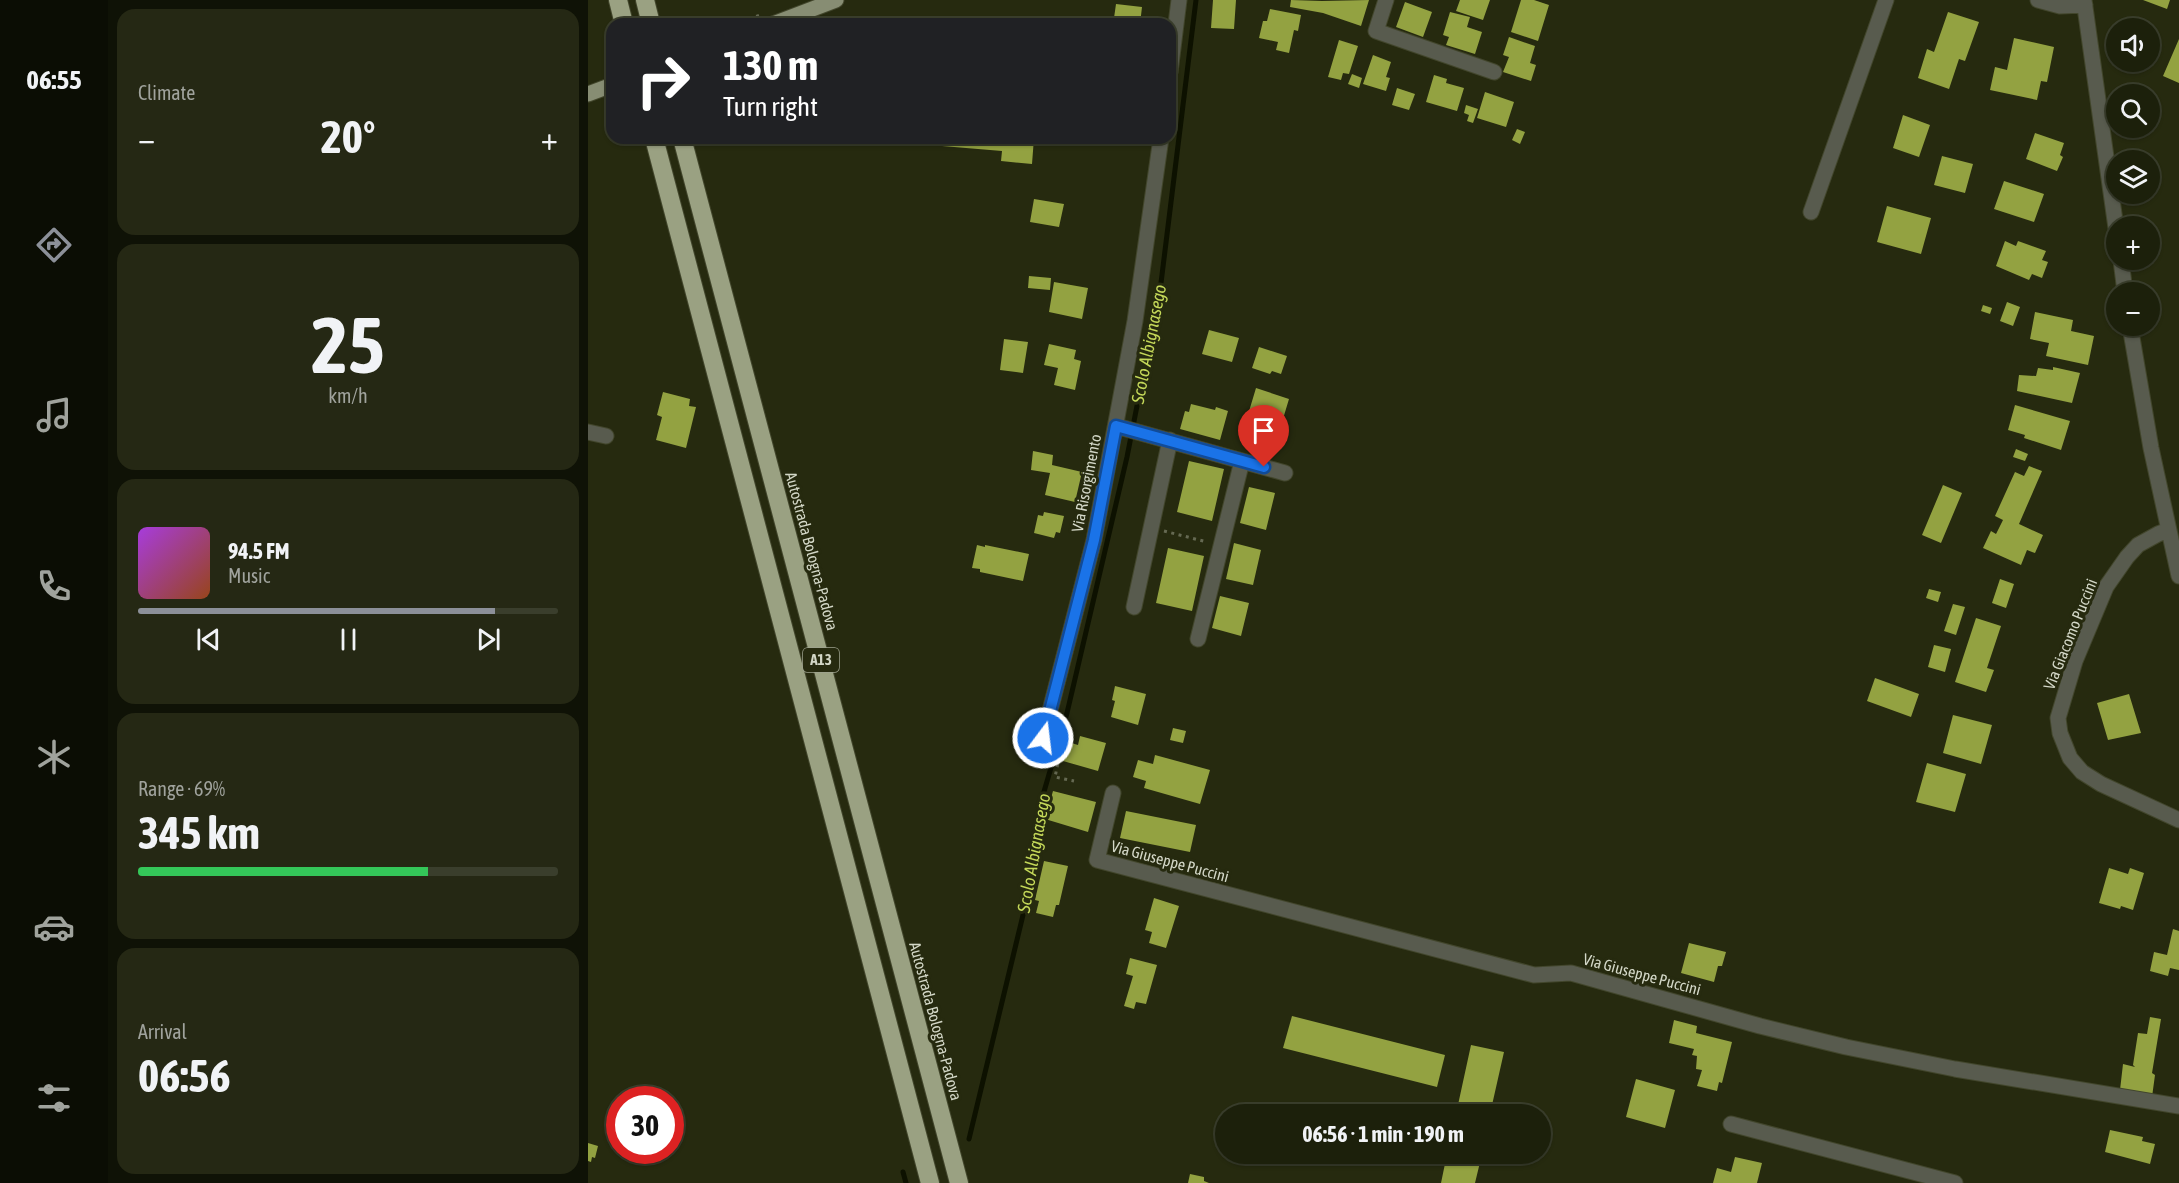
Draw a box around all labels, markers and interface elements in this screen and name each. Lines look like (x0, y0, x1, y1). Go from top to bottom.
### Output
map controls (2106, 18, 2160, 336)
button: sound (2106, 18, 2160, 72)
text: 130 m (723, 41, 818, 89)
icon: right (624, 42, 702, 120)
text: 06:55 (26, 64, 82, 95)
text: Climate (138, 81, 195, 104)
button: search (2106, 84, 2160, 138)
text: Turn right (723, 91, 818, 122)
text: 20° (321, 111, 375, 163)
text: − (138, 119, 155, 157)
text: + (541, 119, 558, 157)
button: layers (2106, 150, 2160, 204)
button: + (2106, 216, 2160, 270)
icon: directions (33, 224, 75, 266)
button: − (2106, 282, 2160, 336)
water label: Scolo Albignasego (1126, 283, 1170, 406)
text: 25 (311, 300, 385, 390)
text: km/h (328, 384, 368, 407)
icon: music (33, 394, 75, 436)
pin (1238, 405, 1289, 467)
icon: arrive (1247, 414, 1280, 447)
street label: Via Risorgimento (1068, 433, 1105, 534)
street label: Autostrada Bologna-Padova (781, 470, 842, 633)
text: 94.5 FM (228, 538, 290, 564)
text: Music (228, 564, 270, 587)
icon: phone (33, 565, 75, 607)
street label: Via Giacomo Puccini (2040, 576, 2100, 692)
icon: previous (192, 623, 225, 656)
icon: pause (332, 623, 365, 656)
icon: next (472, 623, 505, 656)
road number: A13 (803, 648, 839, 672)
position arrow (1011, 706, 1075, 770)
icon: climate (33, 736, 75, 778)
text: Range · 69% (138, 777, 225, 800)
water label: Scolo Albignasego (1013, 792, 1054, 915)
text: 345 km (138, 807, 260, 859)
street label: Via Giuseppe Puccini (1109, 837, 1231, 886)
icon: car (33, 906, 75, 948)
street label: Autostrada Bologna-Padova (905, 940, 966, 1103)
street label: Via Giuseppe Puccini (1581, 950, 1703, 999)
text: Arrival (138, 1020, 187, 1043)
text: 06:56 (138, 1050, 231, 1102)
icon: filters (33, 1077, 75, 1119)
speed limit sign: 30 (606, 1086, 684, 1164)
text: 06:56 · 1 min · 190 m (1302, 1121, 1464, 1147)

